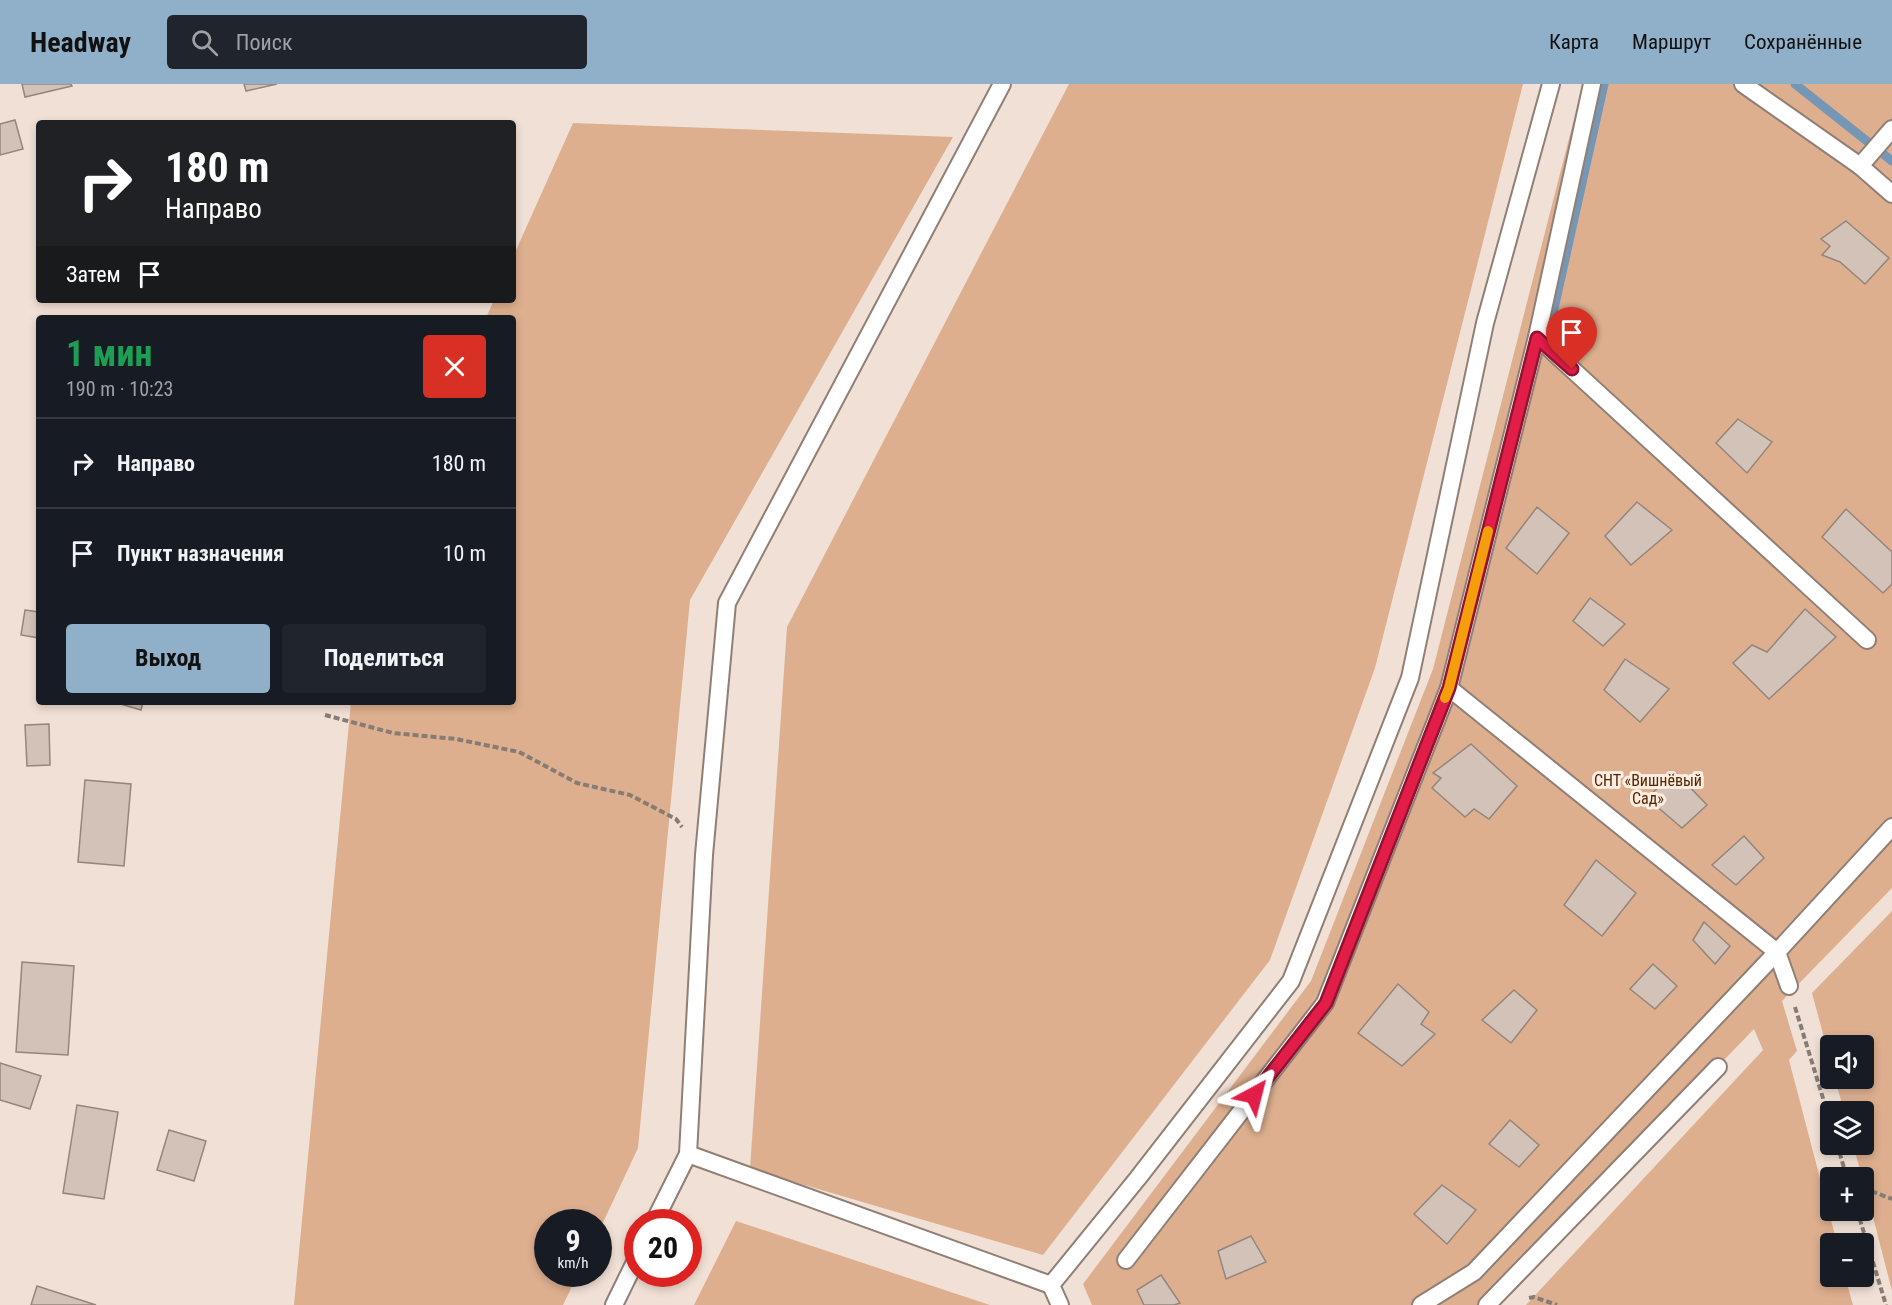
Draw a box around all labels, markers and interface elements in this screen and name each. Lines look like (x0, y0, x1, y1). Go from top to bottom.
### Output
search box (167, 15, 587, 69)
text: Headway (30, 26, 131, 59)
icon: search (188, 26, 221, 59)
text: Поиск (236, 30, 292, 55)
text: Карта (1549, 30, 1599, 54)
text: Маршрут (1632, 30, 1711, 54)
text: Сохранённые (1744, 30, 1862, 54)
text: 180 m (165, 143, 270, 192)
icon: right (66, 144, 144, 222)
text: Направо (165, 193, 262, 225)
icon: arrive (133, 258, 166, 291)
text: Затем (66, 262, 121, 287)
pin (1546, 307, 1597, 369)
icon: arrive (1555, 316, 1588, 349)
text: 1 мин (66, 333, 152, 375)
button: close (423, 335, 486, 398)
text: 190 m · 10:23 (66, 377, 173, 401)
icon: right (66, 447, 99, 480)
text: Направо (117, 451, 195, 476)
text: 180 m (432, 451, 486, 476)
icon: arrive (66, 537, 99, 570)
text: Пункт назначения (117, 541, 284, 566)
text: 10 m (443, 541, 486, 566)
button: Выход (66, 624, 270, 693)
button: Поделиться (282, 624, 486, 693)
park label: СНТ «Вишнёвый Сад» (1594, 771, 1702, 808)
map controls (1820, 1035, 1874, 1287)
button: sound (1820, 1035, 1874, 1089)
position arrow (1222, 1063, 1286, 1127)
button: layers (1820, 1101, 1874, 1155)
button: + (1820, 1167, 1874, 1221)
speed limit sign: 20 (624, 1209, 702, 1287)
text: 9 (565, 1223, 581, 1258)
button: − (1820, 1233, 1874, 1287)
text: km/h (558, 1254, 588, 1272)

